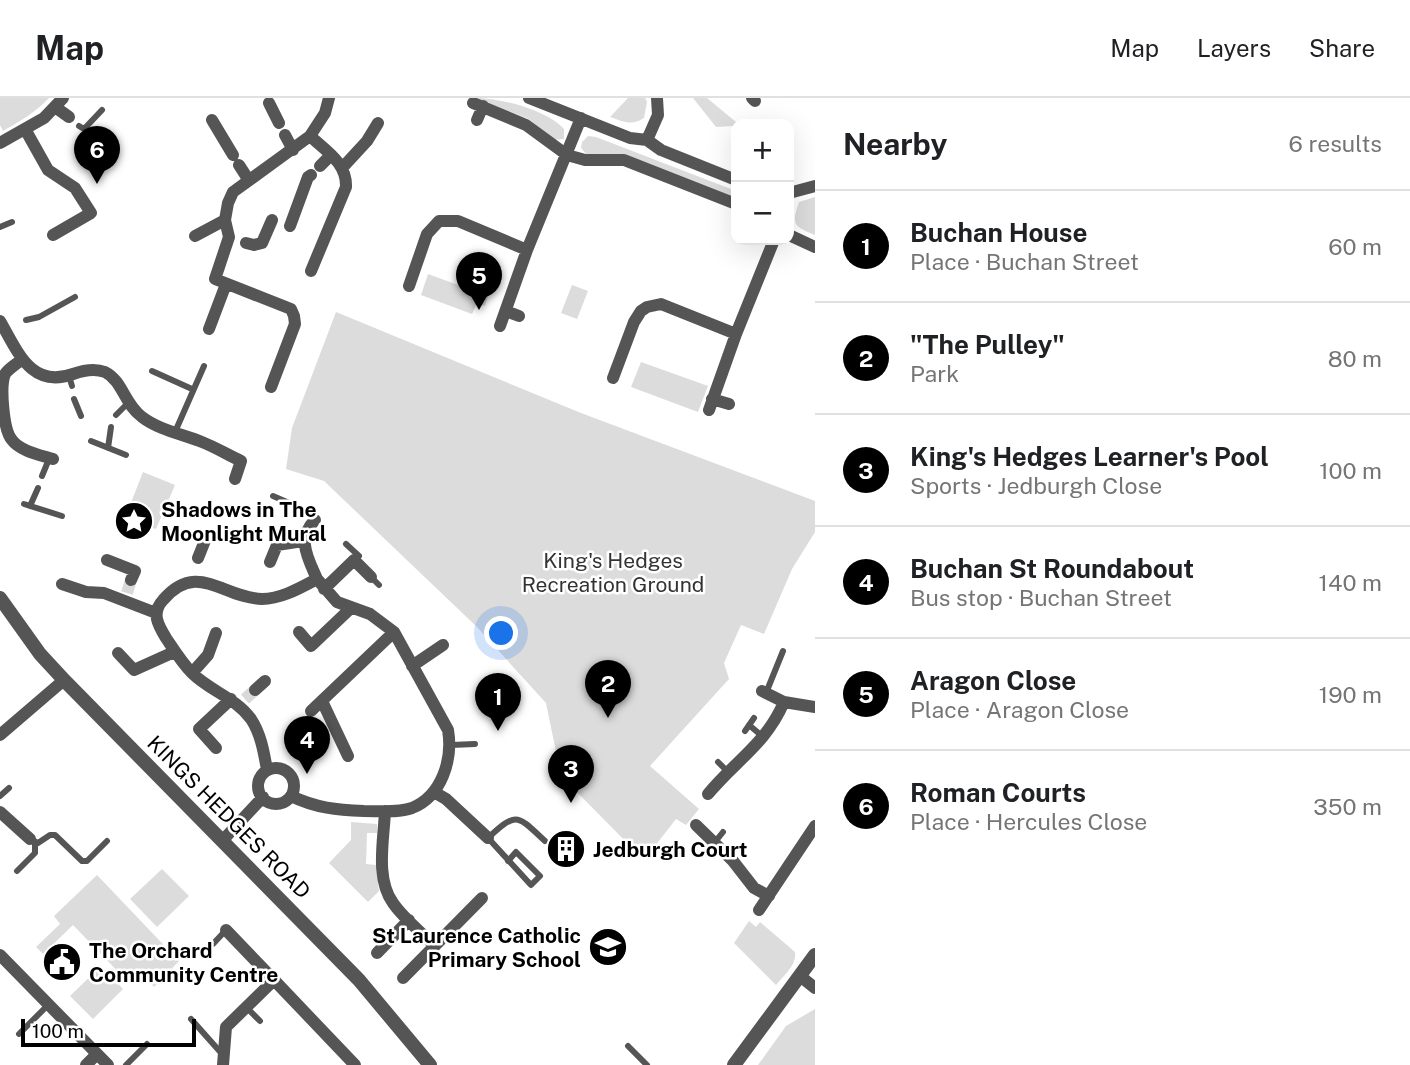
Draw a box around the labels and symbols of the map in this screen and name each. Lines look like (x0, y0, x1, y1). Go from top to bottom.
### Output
pin: 6 (74, 126, 120, 184)
pin: 5 (456, 252, 502, 310)
place label: Shadows in The Moonlight Mural (161, 497, 327, 546)
place icon: Shadows in The Moonlight Mural (113, 500, 155, 542)
park label: King's Hedges Recreation Ground (522, 548, 704, 597)
your location (484, 616, 518, 650)
pin: 2 (585, 660, 631, 718)
pin: 1 (475, 673, 521, 731)
pin: 4 (284, 716, 330, 774)
street label: KINGS HEDGES ROAD (142, 730, 316, 904)
pin: 3 (548, 745, 594, 803)
building icon: Jedburgh Court (545, 828, 587, 870)
place label: Jedburgh Court (593, 837, 748, 862)
place label: St Laurence Catholic Primary School (372, 923, 581, 972)
school or university icon: St Laurence Catholic Primary School (587, 926, 629, 968)
place label: The Orchard Community Centre (89, 938, 278, 987)
public building icon: The Orchard Community Centre (41, 941, 83, 983)
scale bar (21, 1016, 196, 1048)

